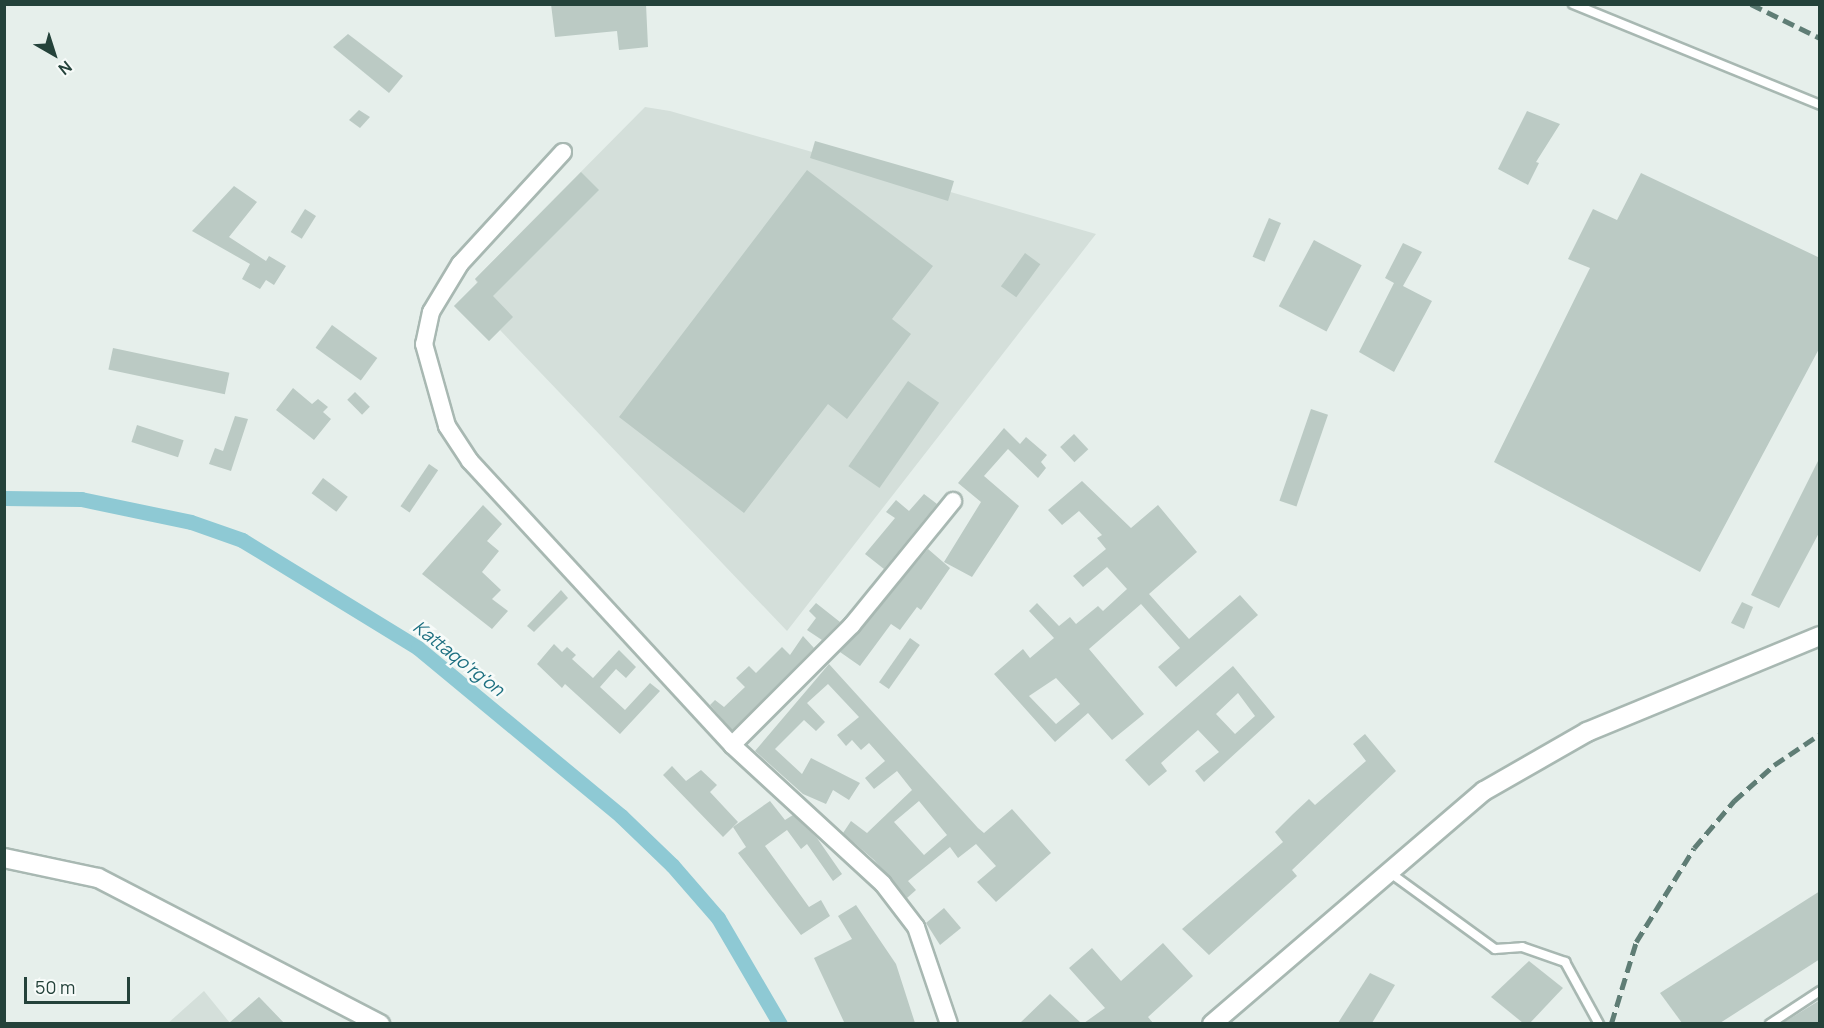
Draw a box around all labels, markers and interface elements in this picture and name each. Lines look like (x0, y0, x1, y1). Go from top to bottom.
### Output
north arrow (24, 24, 84, 84)
text: N (54, 56, 77, 80)
water label: Kattaqo'rg'on (409, 616, 509, 700)
scale bar (27, 965, 134, 1003)
text: 50 m (35, 975, 75, 999)

